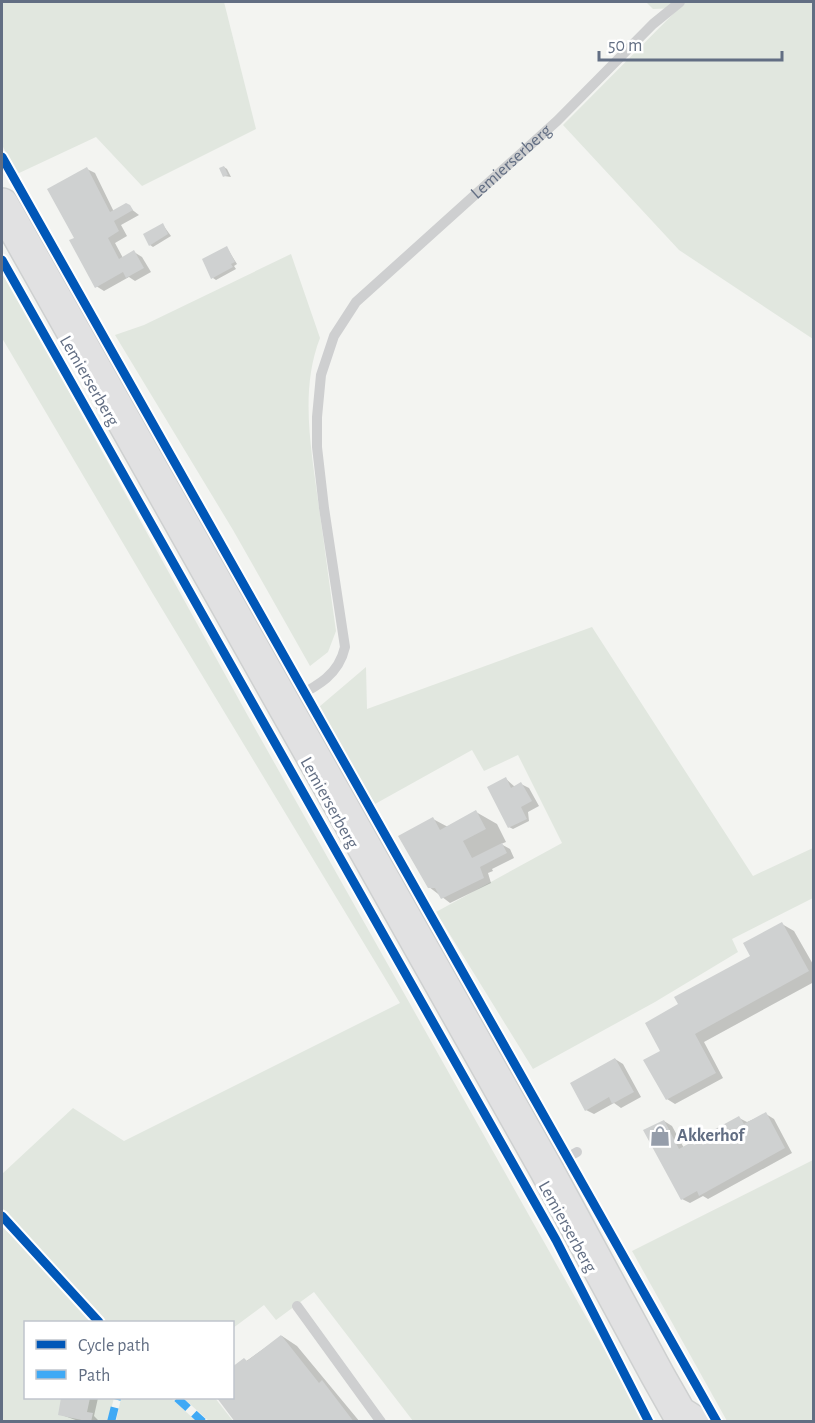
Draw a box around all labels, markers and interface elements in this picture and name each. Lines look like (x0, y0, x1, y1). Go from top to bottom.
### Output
scale bar (599, 24, 782, 62)
text: 50 m (608, 37, 642, 55)
street label: Lemierserberg (468, 121, 555, 203)
street label: Lemierserberg (56, 333, 122, 430)
street label: Lemierserberg (297, 754, 362, 852)
shop icon: Akkerhof (648, 1124, 672, 1148)
place label: Akkerhof (677, 1127, 746, 1145)
street label: Lemierserberg (535, 1178, 600, 1276)
legend (24, 1321, 234, 1399)
text: Cycle path (78, 1337, 150, 1355)
text: Path (78, 1367, 110, 1385)

